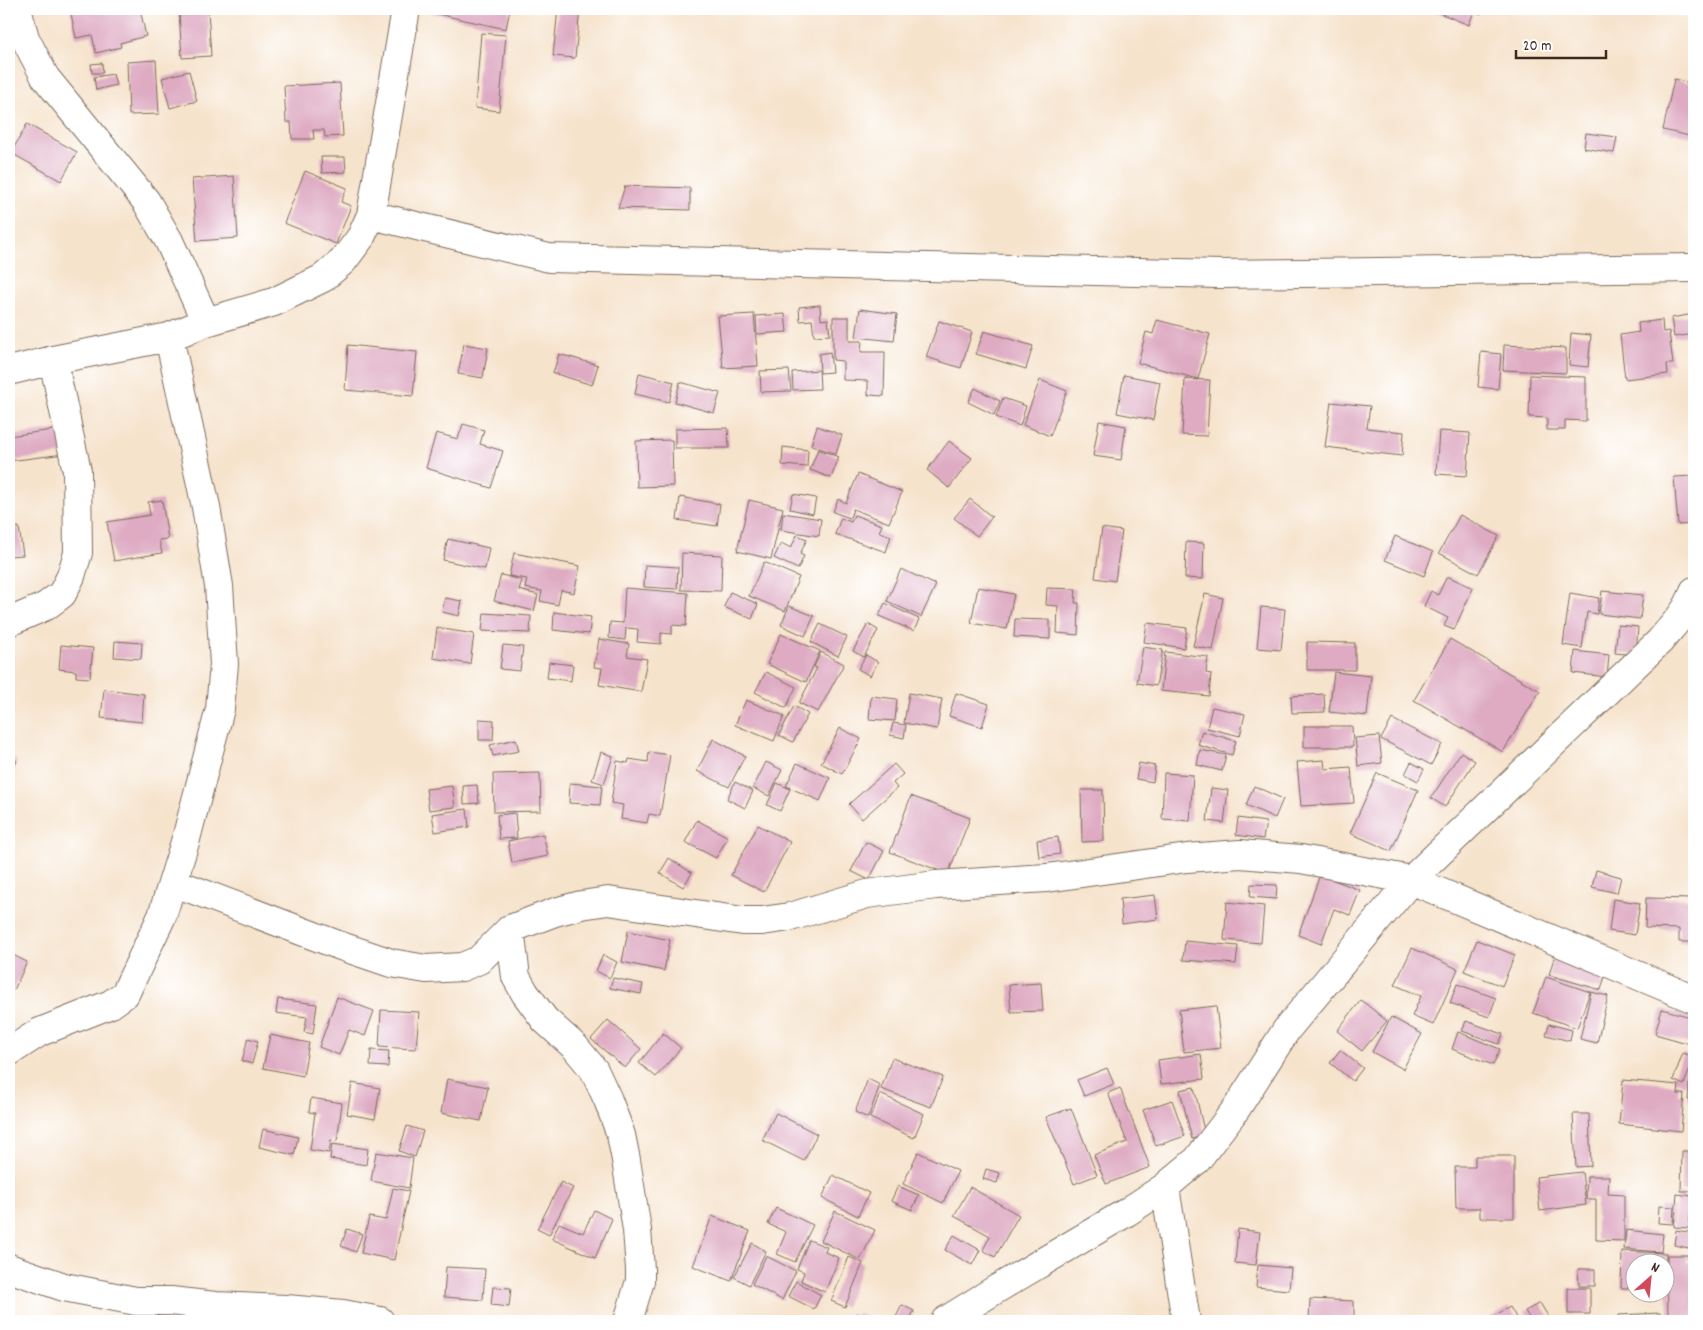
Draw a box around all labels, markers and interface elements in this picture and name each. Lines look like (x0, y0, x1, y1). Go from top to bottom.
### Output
scale bar (1516, 28, 1606, 60)
text: 20 m (1523, 36, 1551, 58)
north arrow (1626, 1252, 1676, 1302)
text: N (1647, 1258, 1663, 1279)

